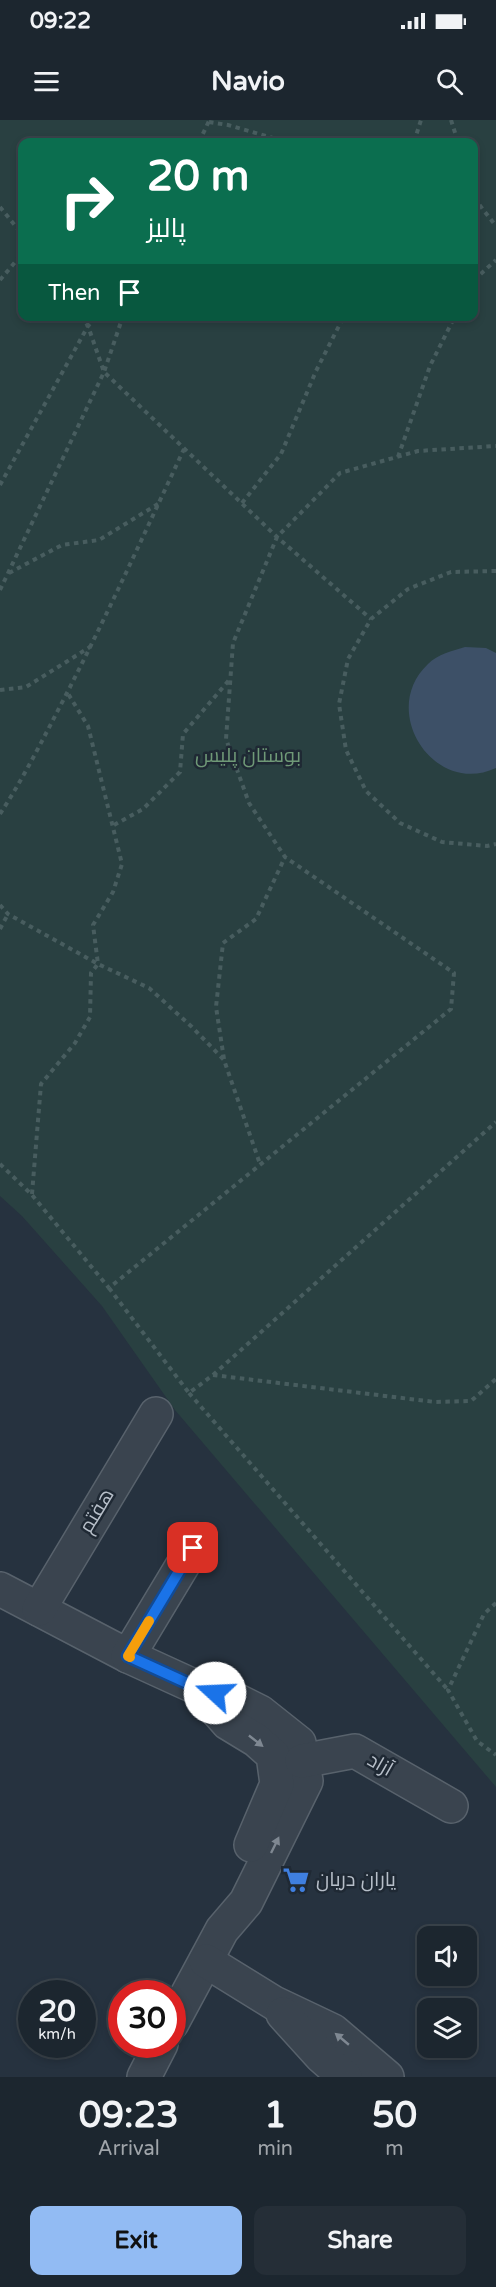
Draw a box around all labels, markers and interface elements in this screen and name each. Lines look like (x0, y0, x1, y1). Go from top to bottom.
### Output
text: 09:22 (30, 8, 91, 34)
icon: menu (30, 65, 63, 98)
text: Navio (211, 65, 285, 98)
icon: search (433, 65, 466, 98)
text: 20 m (147, 151, 249, 202)
icon: right (48, 162, 126, 240)
text: پالیز (147, 212, 186, 245)
icon: arrive (113, 276, 146, 309)
text: Then (48, 280, 101, 306)
park label: بوستان پلیس (195, 744, 301, 768)
street label: هفتم (74, 1484, 120, 1538)
pin (167, 1522, 218, 1573)
icon: arrive (176, 1531, 209, 1564)
position arrow (183, 1661, 247, 1725)
one-way arrow (248, 1735, 264, 1748)
street label: آزاد (363, 1748, 398, 1782)
one-way arrow (270, 1836, 279, 1853)
supermarket icon: یاران دریان (281, 1865, 311, 1895)
place label: یاران دریان (316, 1868, 397, 1892)
map controls (417, 1926, 477, 2058)
button: sound (417, 1926, 477, 1986)
speed limit sign: 30 (108, 1980, 186, 2058)
text: 20 (38, 1993, 76, 2030)
button: layers (417, 1998, 477, 2058)
text: km/h (38, 2025, 76, 2043)
one-way arrow (334, 2033, 350, 2046)
text: 09:23 (79, 2094, 179, 2137)
text: 1 (264, 2094, 287, 2137)
text: 50 (372, 2094, 417, 2137)
text: Arrival (98, 2137, 160, 2161)
text: min (258, 2137, 293, 2161)
text: m (385, 2137, 404, 2161)
button: Exit (30, 2206, 242, 2275)
button: Share (254, 2206, 466, 2275)

